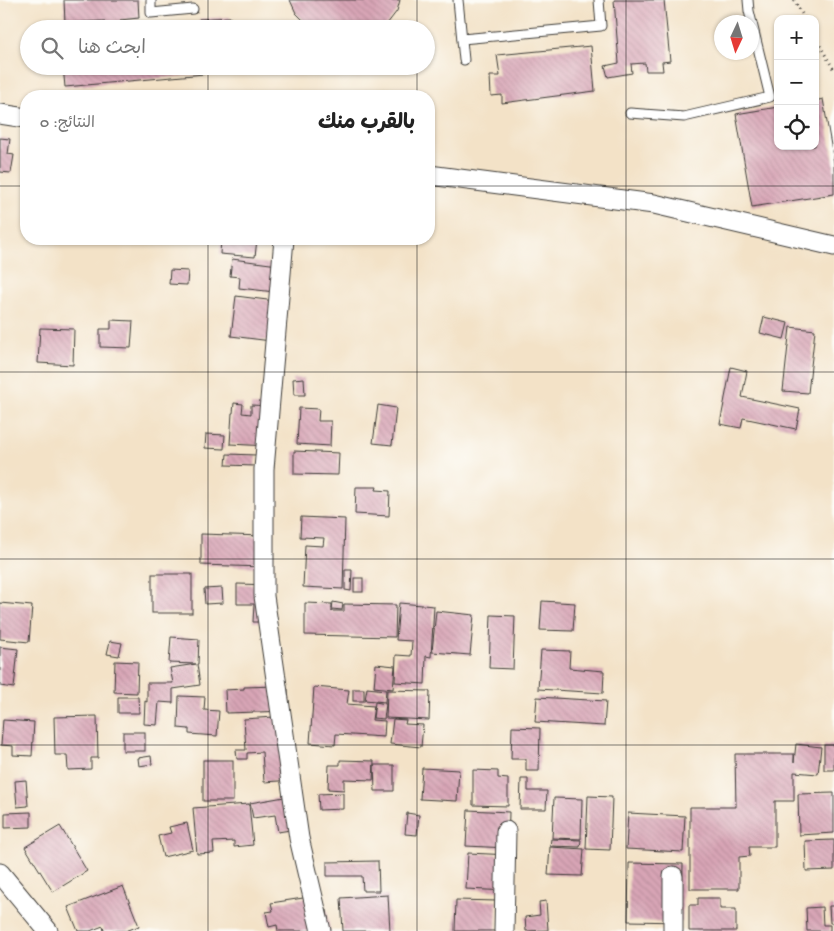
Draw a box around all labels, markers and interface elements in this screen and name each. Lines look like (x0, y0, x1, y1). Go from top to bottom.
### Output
north arrow (714, 15, 759, 60)
map controls (774, 15, 819, 150)
button: + (774, 15, 819, 60)
search box (20, 20, 435, 75)
icon: search (38, 34, 66, 62)
text: ابحث هنا (78, 38, 146, 61)
button: − (774, 60, 819, 105)
button: locate (774, 105, 819, 150)
text: بالقرب منك (318, 112, 415, 137)
text: النتائج: 0 (40, 115, 95, 134)

